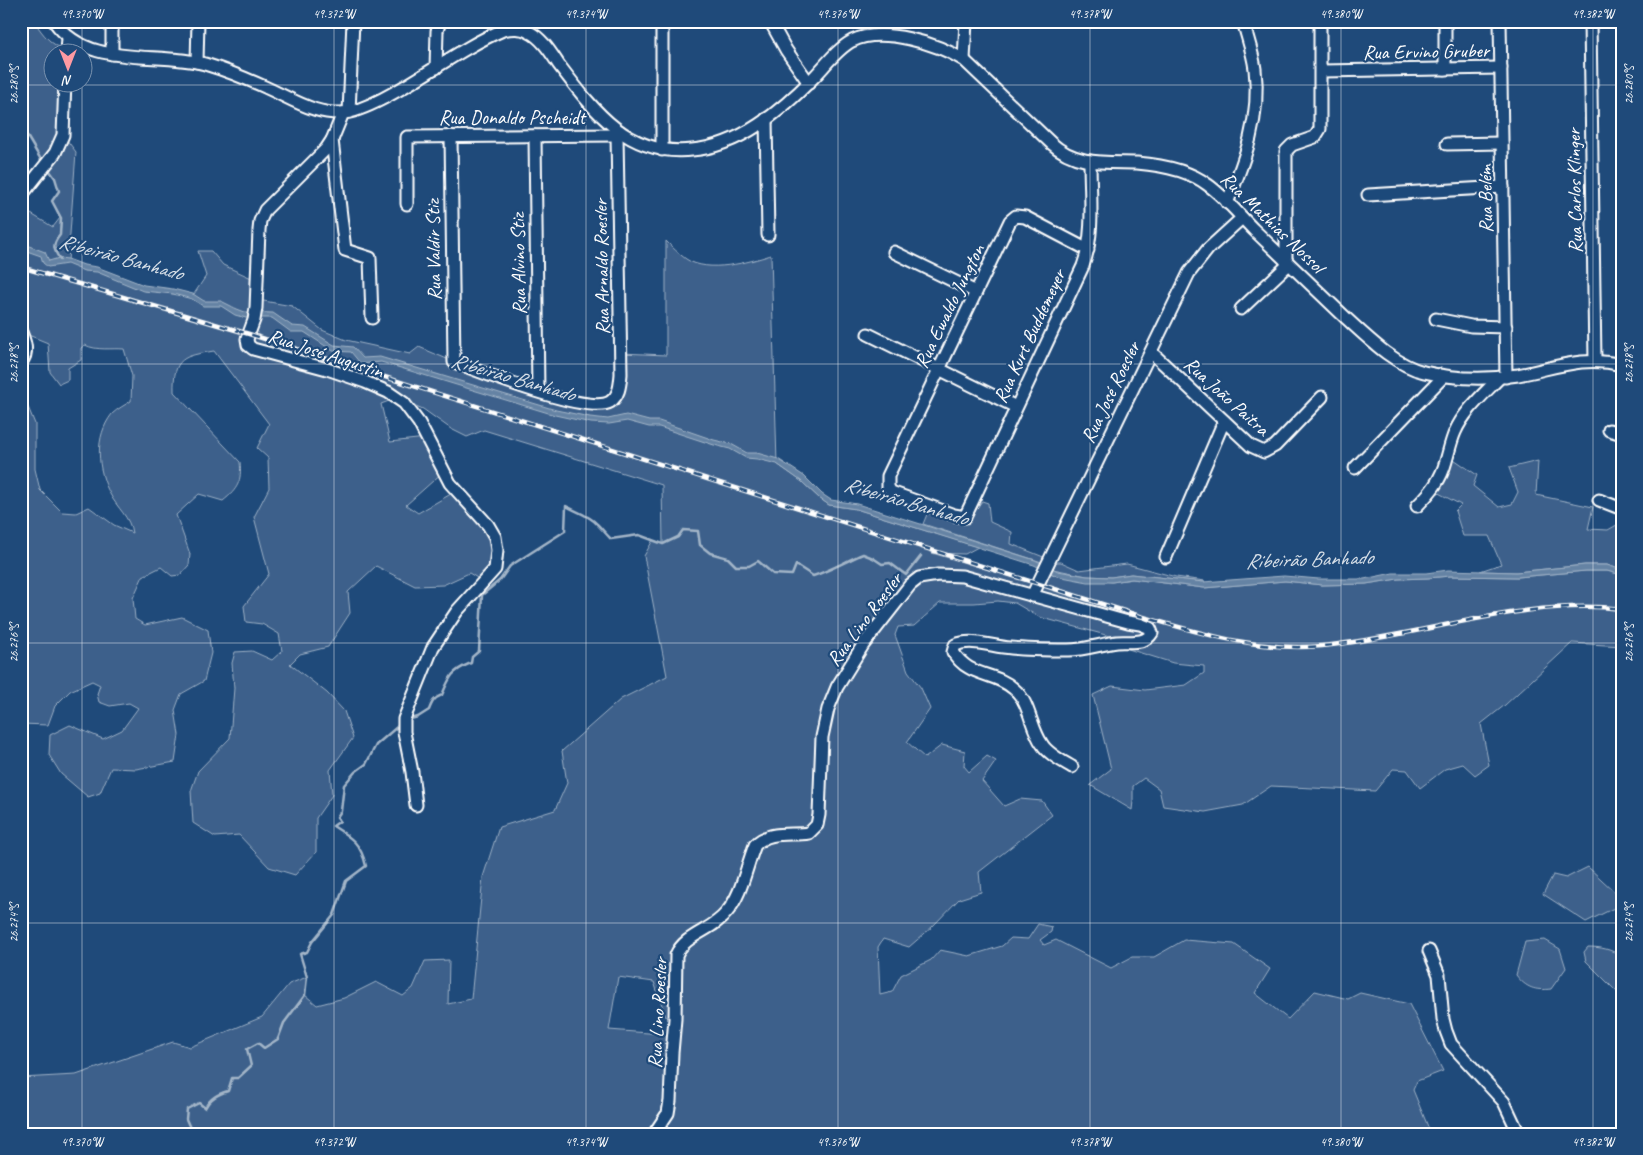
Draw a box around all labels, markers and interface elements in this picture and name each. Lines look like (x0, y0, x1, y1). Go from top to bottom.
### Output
text: 49.370°W (61, 6, 105, 22)
text: 49.372°W (313, 6, 357, 22)
text: 49.374°W (565, 6, 609, 22)
text: 49.376°W (817, 6, 861, 22)
text: 49.378°W (1069, 6, 1113, 22)
text: 49.380°W (1320, 6, 1364, 22)
text: 49.382°W (1572, 6, 1616, 22)
street label: Rua Ervino Gruber (1363, 38, 1491, 65)
north arrow (42, 42, 92, 92)
text: 26.280°S (6, 64, 22, 104)
text: 26.280°S (1621, 64, 1637, 104)
text: N (61, 72, 72, 89)
street label: Rua Donaldo Pscheidt (439, 105, 588, 130)
street label: Rua Carlos Klinger (1561, 127, 1588, 254)
street label: Rua Belém (1472, 163, 1499, 233)
street label: Rua Mathias Nossol (1215, 166, 1333, 281)
street label: Rua Valdir Stiz (420, 197, 447, 301)
street label: Rua Arnaldo Roesler (588, 197, 615, 335)
street label: Rua Alvino Stiz (505, 211, 532, 315)
water label: Ribeirão Banhado (56, 228, 188, 287)
street label: Rua Ewaldo Jungton (909, 239, 991, 372)
street label: Rua Kurt Buddemeyer (988, 264, 1072, 407)
street label: Rua José Augustin (265, 323, 388, 384)
street label: Rua José Roesler (1075, 336, 1147, 447)
text: 26.278°S (6, 343, 22, 383)
text: 26.278°S (1621, 343, 1637, 383)
water label: Ribeirão Banhado (448, 347, 580, 408)
street label: Rua João Paitra (1179, 351, 1276, 442)
water label: Ribeirão Banhado (841, 471, 973, 532)
water label: Ribeirão Banhado (1245, 544, 1375, 574)
street label: Rua Lino Roesler (821, 566, 909, 671)
text: 26.276°S (6, 622, 22, 662)
text: 26.276°S (1621, 622, 1637, 662)
text: 26.274°S (6, 902, 22, 942)
text: 26.274°S (1621, 902, 1637, 942)
street label: Rua Lino Roesler (642, 955, 673, 1069)
text: 49.370°W (61, 1134, 105, 1150)
text: 49.372°W (313, 1134, 357, 1150)
text: 49.374°W (565, 1134, 609, 1150)
text: 49.376°W (817, 1134, 861, 1150)
text: 49.378°W (1069, 1134, 1113, 1150)
text: 49.380°W (1320, 1134, 1364, 1150)
text: 49.382°W (1572, 1134, 1616, 1150)

